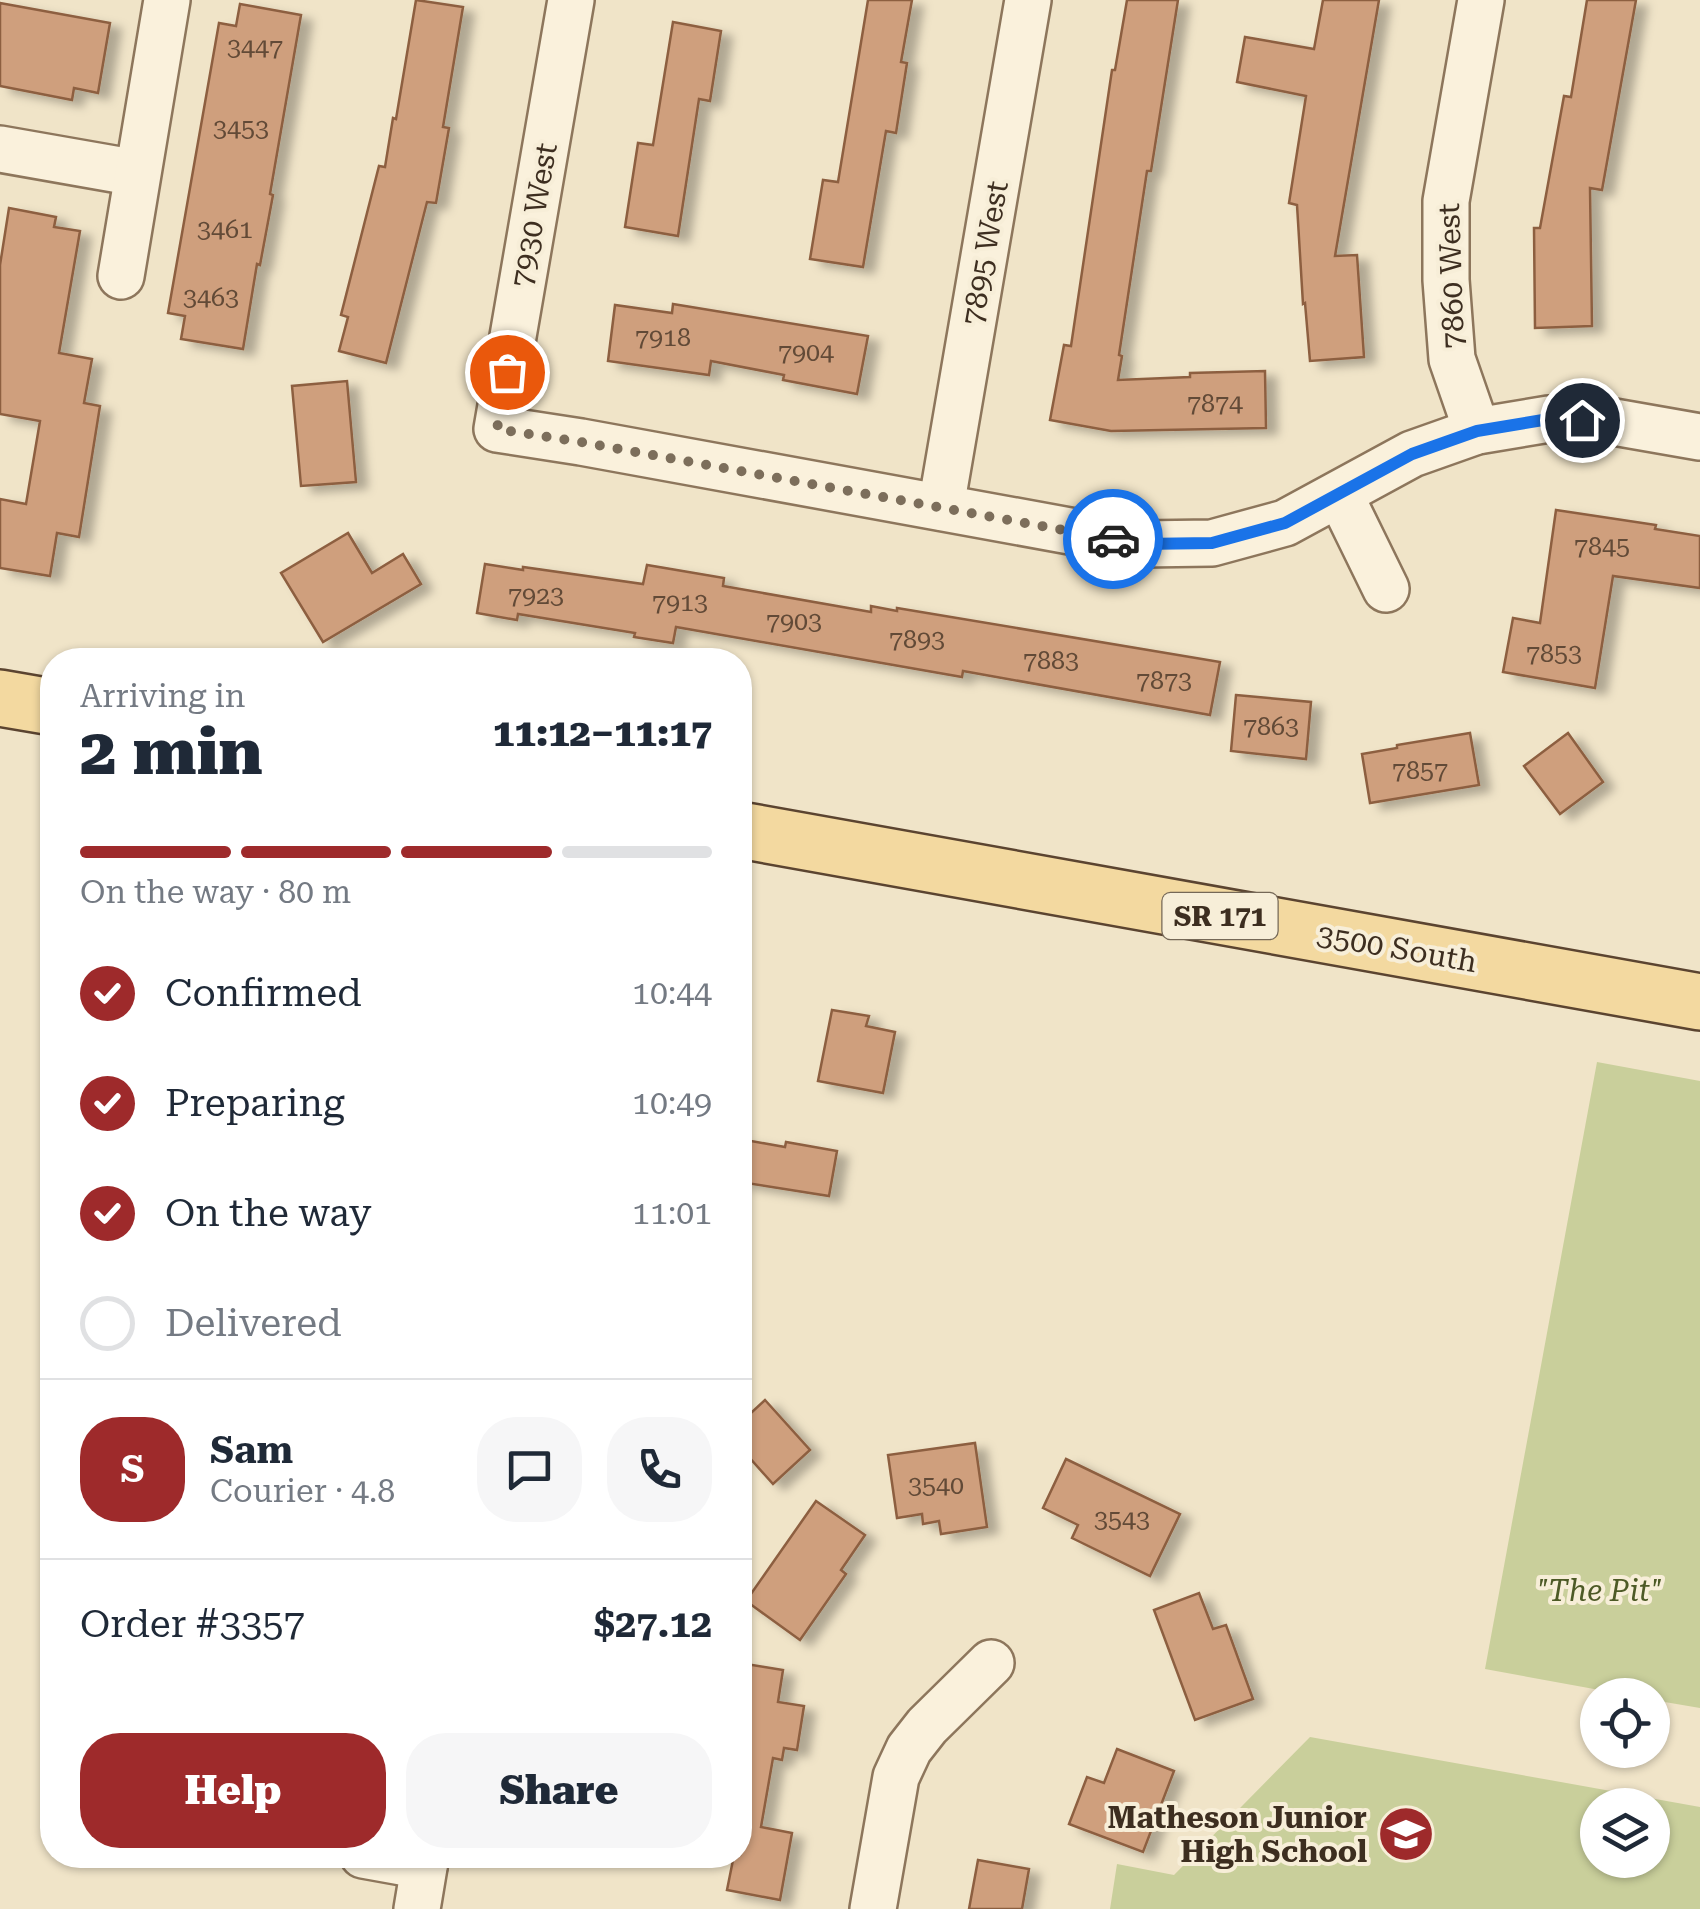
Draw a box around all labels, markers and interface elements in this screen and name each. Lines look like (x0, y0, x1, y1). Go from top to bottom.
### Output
house number: 3447 (227, 33, 283, 62)
house number: 3453 (213, 114, 269, 143)
street label: 7930 West (504, 140, 564, 290)
street label: 7895 West (955, 178, 1015, 328)
street label: 7860 West (1431, 202, 1471, 350)
house number: 3461 (197, 215, 253, 244)
house number: 3463 (183, 283, 239, 312)
house number: 7918 (635, 323, 691, 352)
pin (465, 330, 550, 415)
house number: 7904 (778, 338, 834, 367)
icon: bag (480, 345, 535, 400)
pin (1540, 378, 1625, 463)
house number: 7874 (1187, 389, 1243, 418)
icon: home (1555, 393, 1610, 448)
courier (1063, 489, 1163, 589)
icon: car (1086, 512, 1141, 567)
house number: 7845 (1574, 532, 1630, 561)
house number: 7923 (508, 581, 564, 610)
house number: 7913 (652, 588, 708, 617)
house number: 7903 (766, 607, 822, 636)
house number: 7893 (889, 625, 945, 654)
house number: 7853 (1526, 639, 1582, 668)
house number: 7883 (1023, 646, 1079, 675)
house number: 7873 (1136, 666, 1192, 695)
text: Arriving in (80, 677, 245, 715)
text: 11:12–11:17 (493, 711, 712, 755)
house number: 7863 (1243, 712, 1299, 741)
text: 2 min (80, 714, 263, 790)
house number: 7857 (1392, 756, 1448, 785)
text: On the way · 80 m (80, 873, 351, 911)
road number: SR 171 (1162, 893, 1278, 939)
street label: 3500 South (1314, 917, 1480, 979)
icon: check (80, 966, 135, 1021)
text: Confirmed (165, 971, 362, 1015)
text: 10:44 (632, 974, 712, 1012)
icon: check (80, 1076, 135, 1131)
text: Preparing (165, 1081, 345, 1125)
text: 10:49 (632, 1084, 712, 1122)
icon: check (80, 1186, 135, 1241)
text: On the way (165, 1191, 371, 1235)
text: 11:01 (632, 1194, 712, 1232)
text: Delivered (165, 1301, 342, 1345)
button: chat (477, 1417, 582, 1522)
button: phone (607, 1417, 712, 1522)
text: Sam (210, 1428, 293, 1472)
text: S (121, 1447, 144, 1491)
house number: 3540 (908, 1471, 964, 1500)
text: Courier · 4.8 (210, 1472, 395, 1510)
house number: 3543 (1094, 1505, 1150, 1534)
park label: "The Pit" (1537, 1573, 1663, 1608)
text: Order #3357 (80, 1602, 305, 1646)
text: $27.12 (594, 1602, 712, 1646)
map controls (1580, 1678, 1670, 1878)
button: locate (1580, 1678, 1670, 1768)
button: Help (80, 1733, 386, 1848)
button: Share (406, 1733, 712, 1848)
button: layers (1580, 1788, 1670, 1878)
place label: Matheson Junior High School (1108, 1800, 1367, 1869)
school or university icon: Matheson Junior High School (1376, 1804, 1436, 1864)

